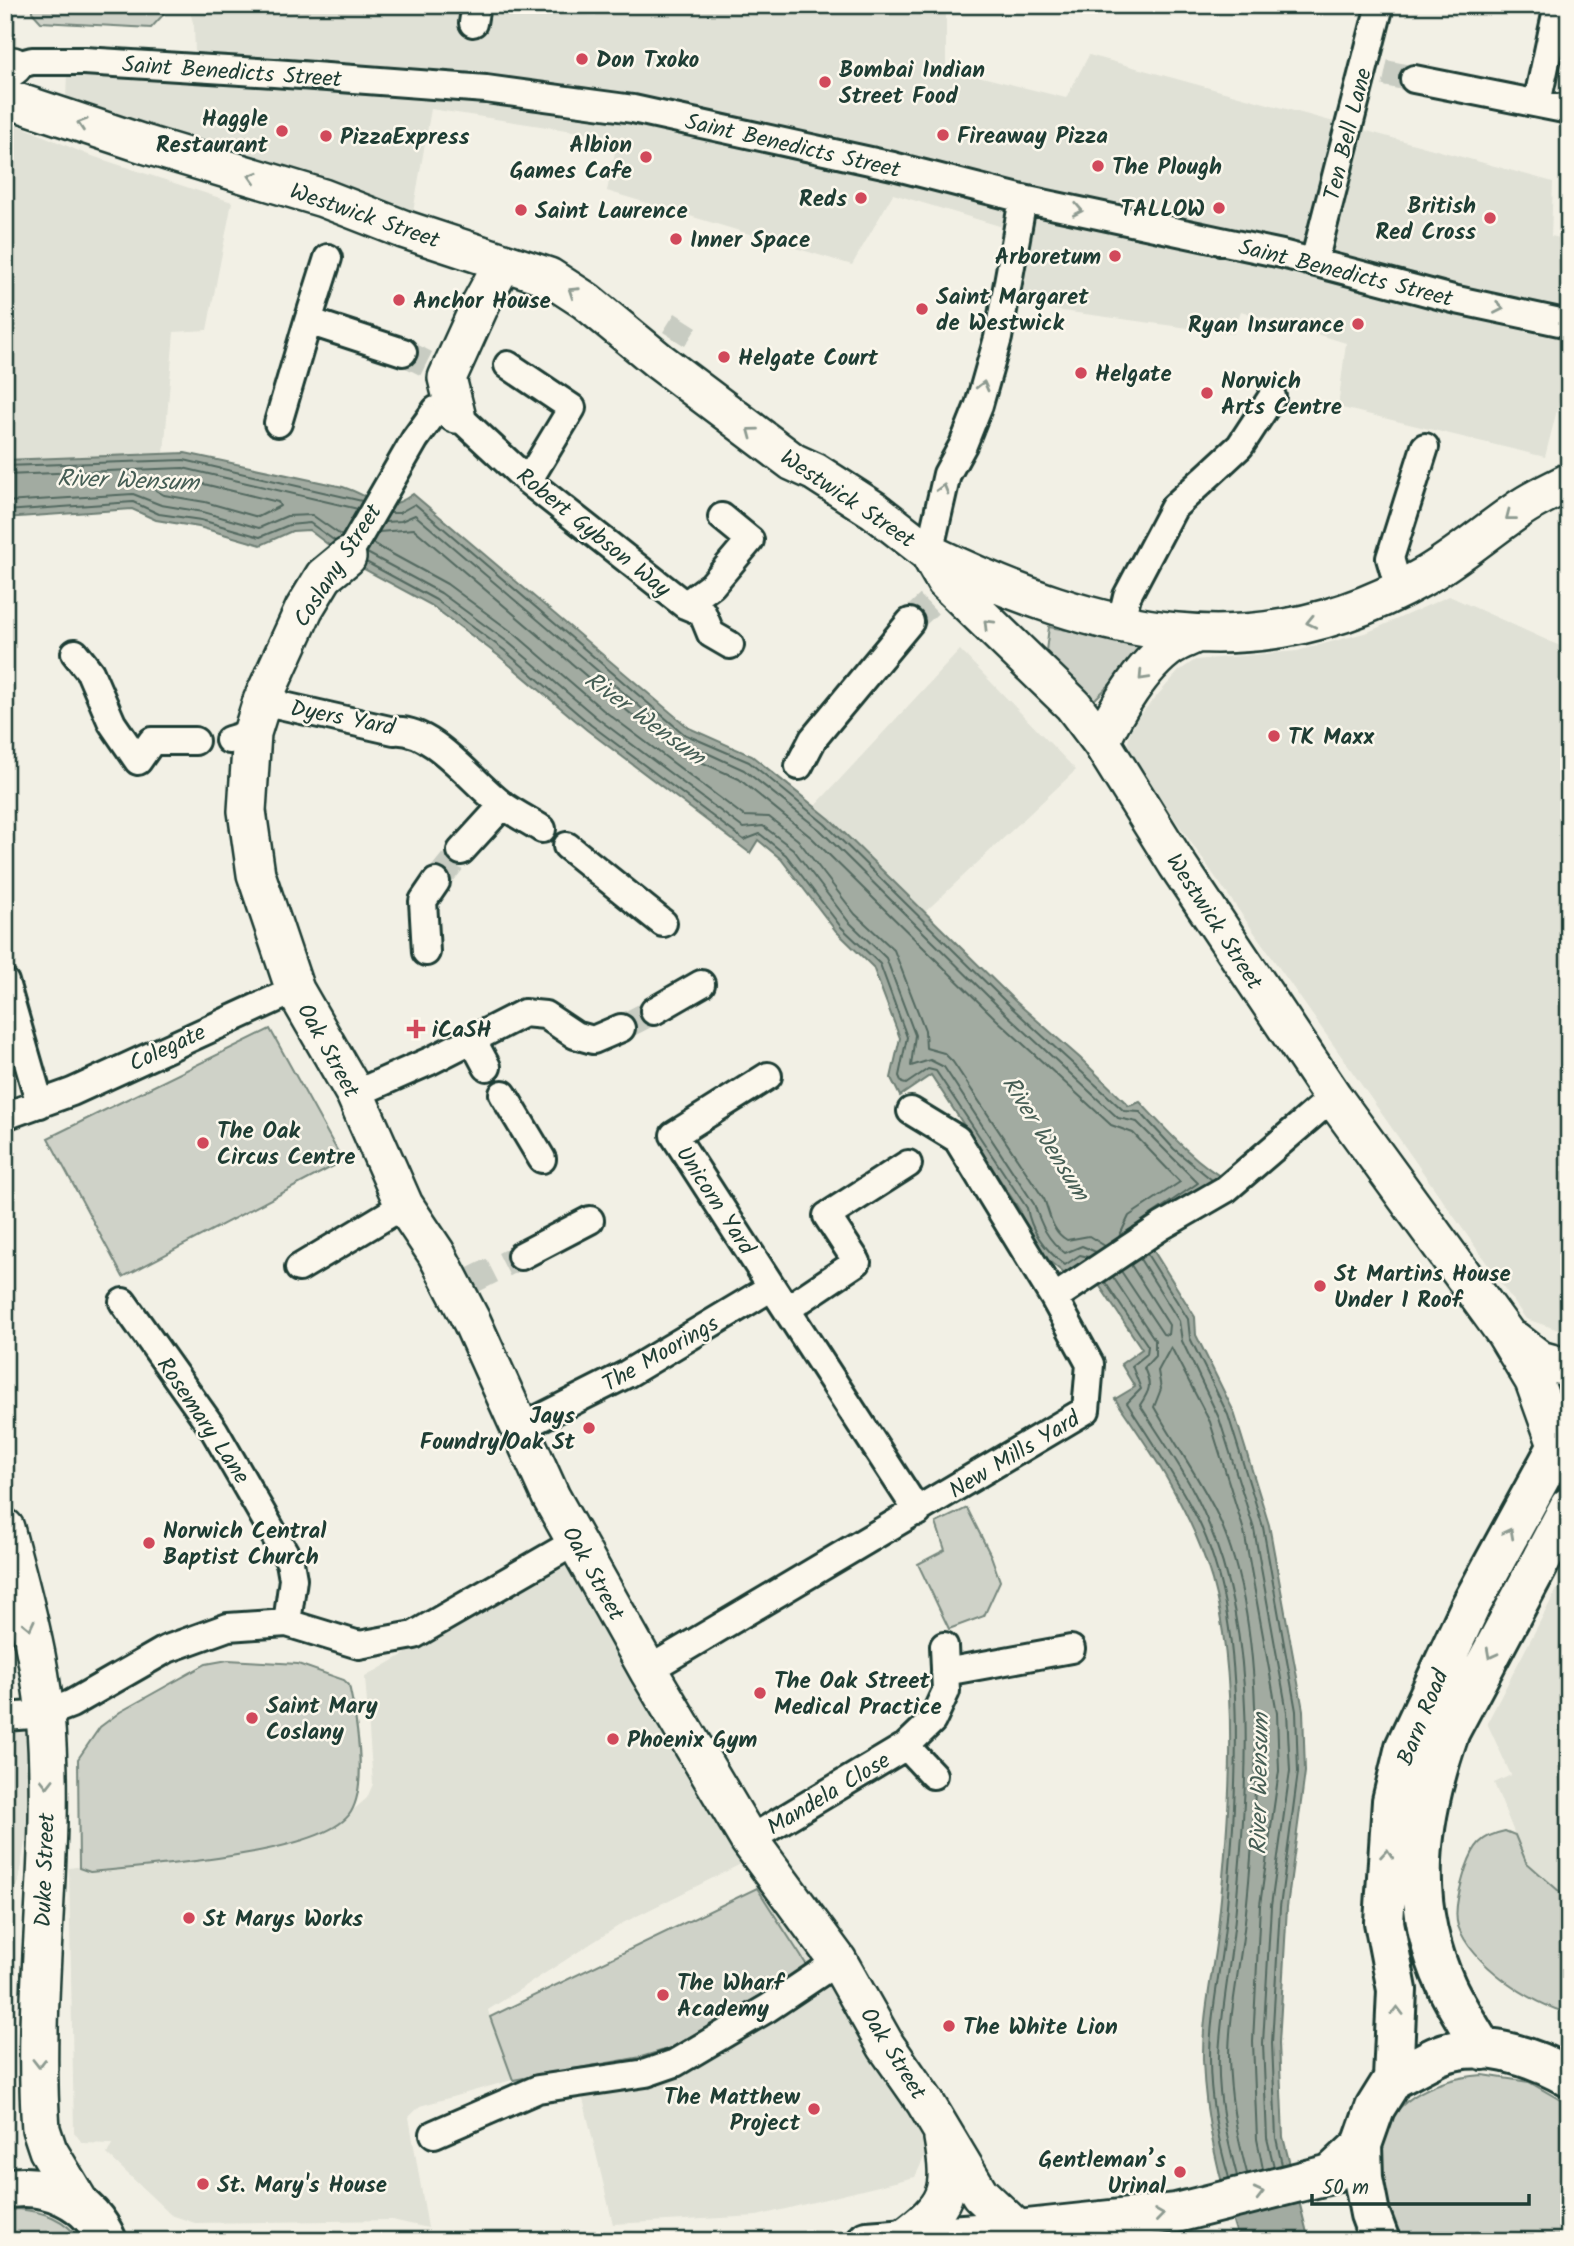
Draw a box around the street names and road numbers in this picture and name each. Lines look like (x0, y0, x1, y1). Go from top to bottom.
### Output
street label: Saint Benedicts Street (121, 47, 344, 99)
street label: Ten Bell Lane (1315, 64, 1383, 205)
street label: Saint Benedicts Street (681, 105, 905, 189)
street label: Westwick Street (284, 174, 445, 260)
street label: Saint Benedicts Street (1234, 230, 1458, 318)
street label: Westwick Street (772, 441, 923, 559)
street label: Robert Gybson Way (508, 460, 678, 608)
street label: Coslany Street (285, 496, 393, 635)
street label: Dyers Yard (287, 691, 398, 747)
street label: Westwick Street (1156, 847, 1272, 998)
street label: Oak Street (286, 997, 369, 1106)
street label: Colegate (123, 1015, 212, 1082)
street label: Unicorn Yard (665, 1139, 764, 1263)
street label: The Moorings (596, 1307, 726, 1403)
street label: Rosemary Lane (146, 1350, 258, 1492)
street label: New Mills Yard (942, 1402, 1088, 1509)
street label: Oak Street (551, 1520, 634, 1629)
street label: Barn Road (1388, 1664, 1460, 1771)
street label: Mandela Close (760, 1744, 898, 1846)
street label: Duke Street (26, 1811, 66, 1928)
street label: Oak Street (850, 2001, 935, 2108)

